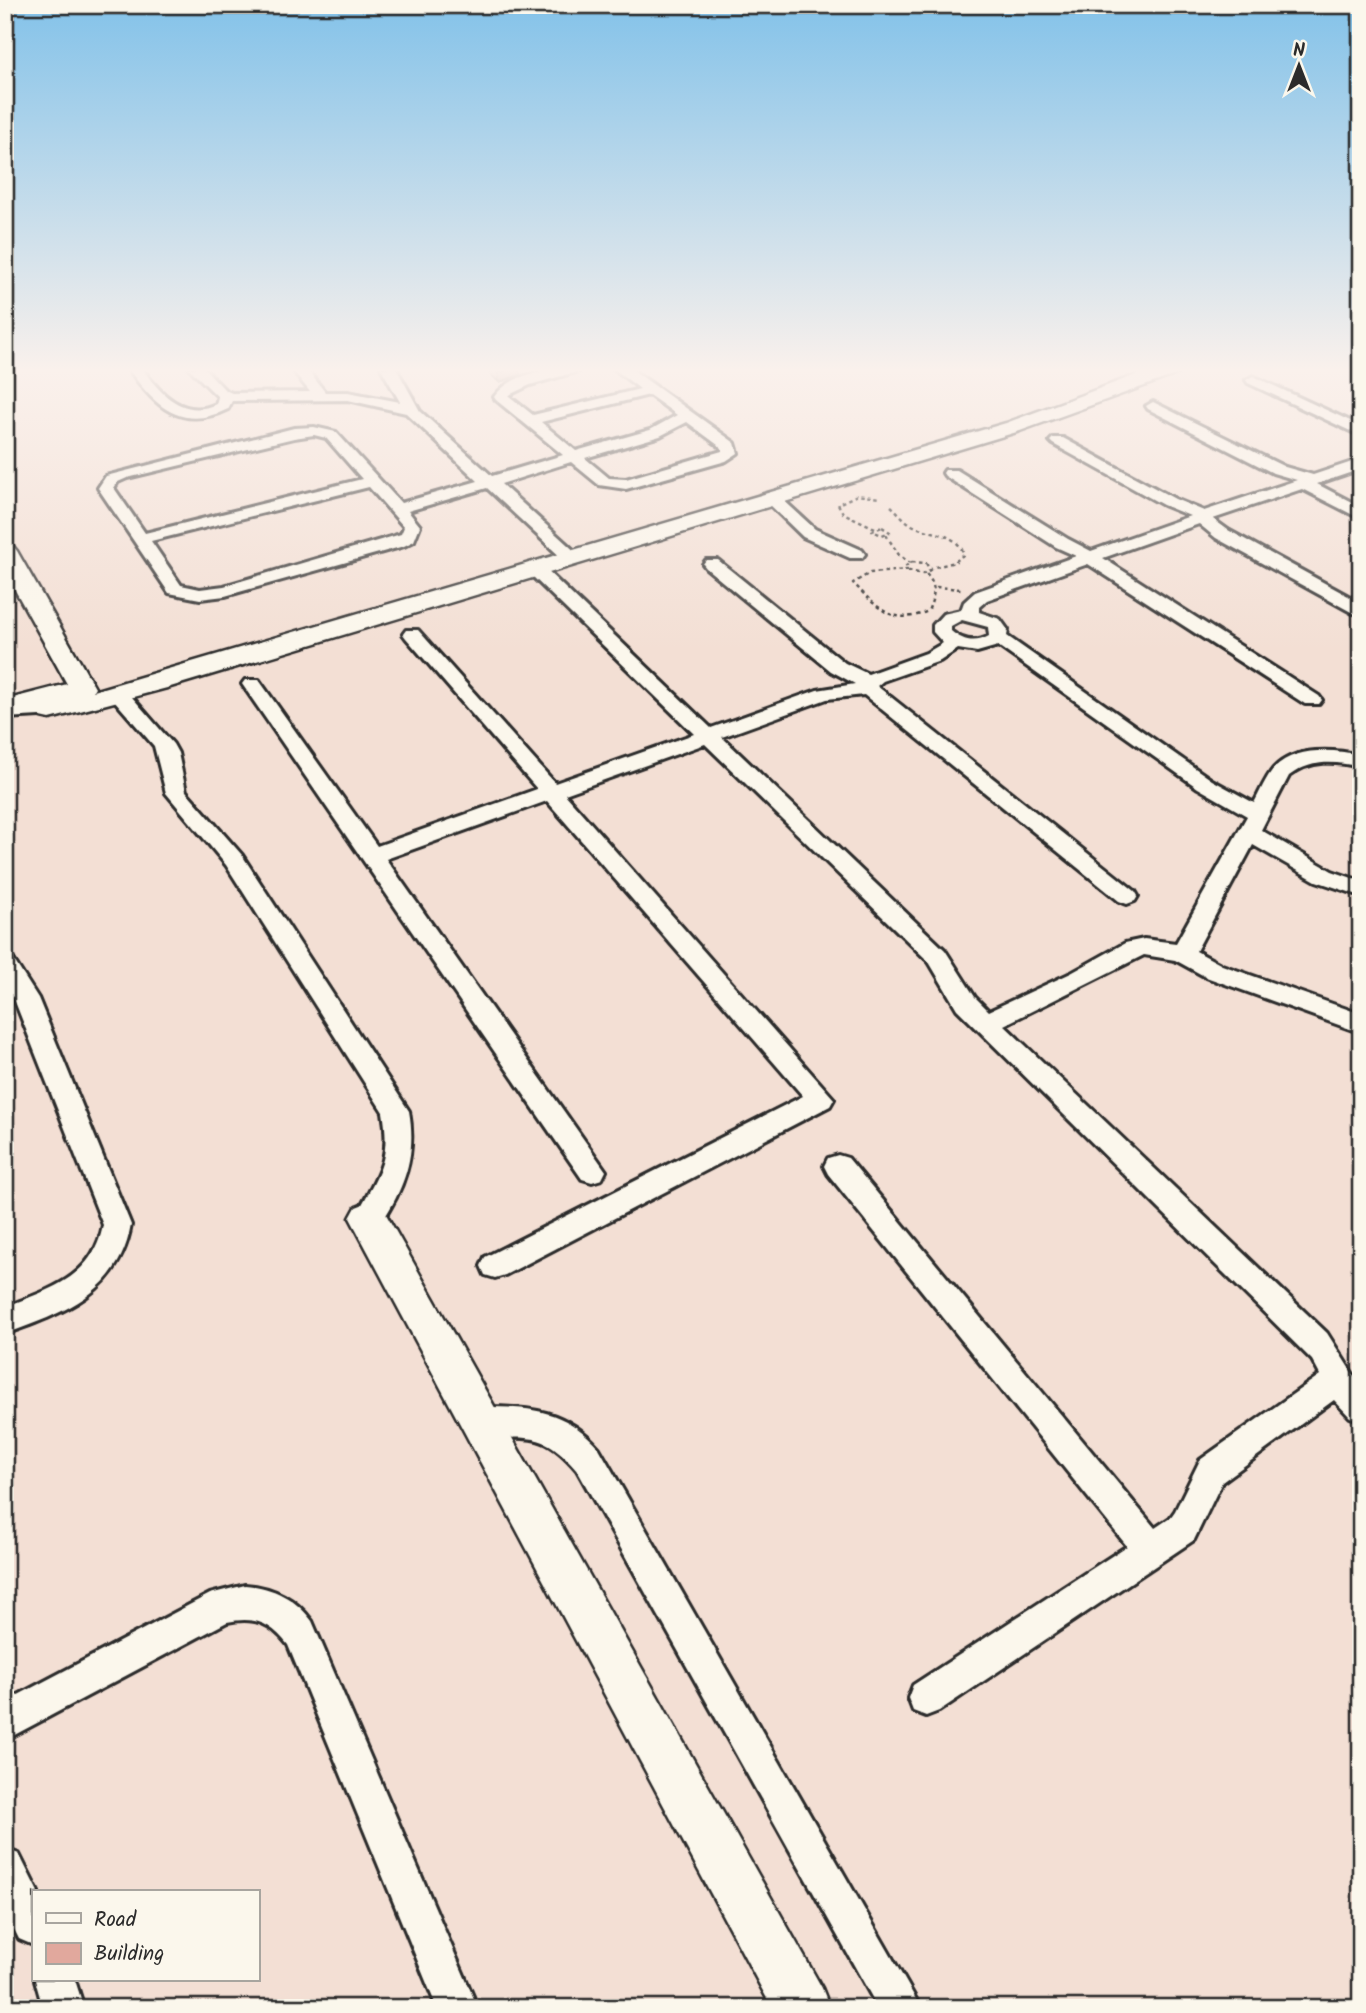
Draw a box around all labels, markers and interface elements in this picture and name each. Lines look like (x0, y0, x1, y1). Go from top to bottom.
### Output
north arrow (1264, 32, 1334, 102)
text: N (1293, 36, 1305, 66)
legend (32, 1890, 259, 1982)
text: Road (94, 1904, 137, 1937)
text: Building (94, 1938, 164, 1971)

